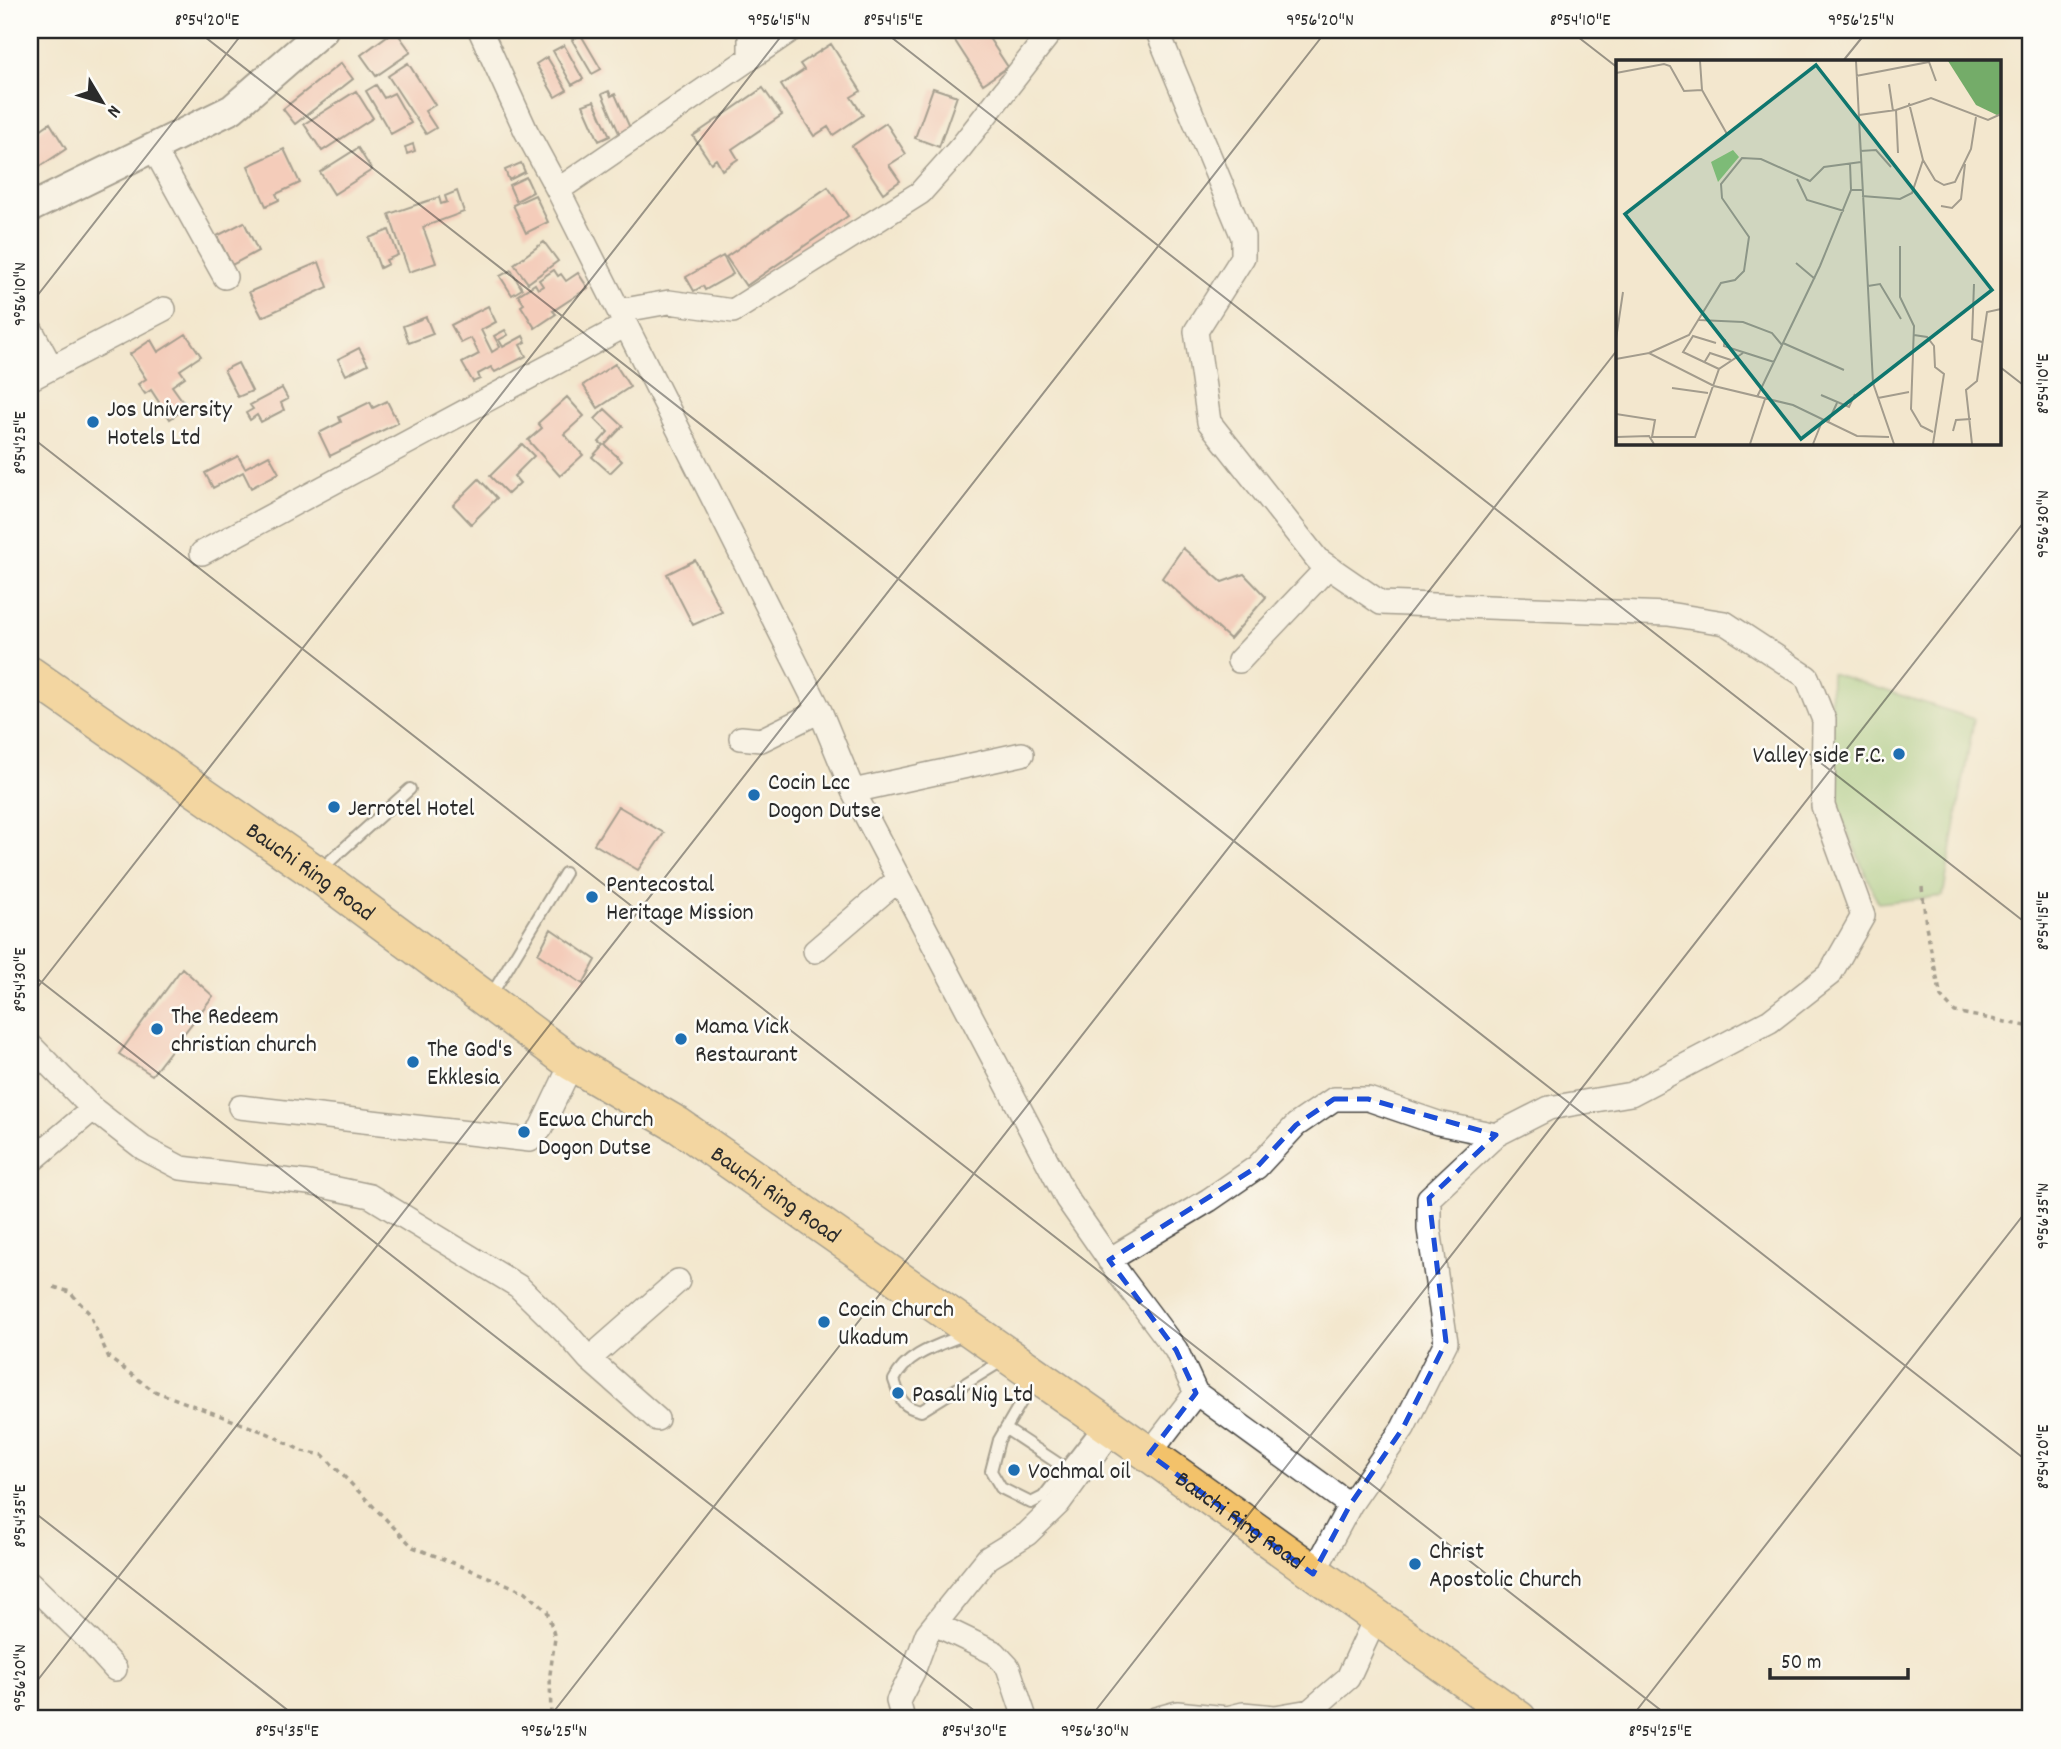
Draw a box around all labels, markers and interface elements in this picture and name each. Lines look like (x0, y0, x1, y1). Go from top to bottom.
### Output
text: 8°54'20"E (175, 9, 239, 34)
text: 9°56'15"N (748, 9, 810, 34)
text: 8°54'15"E (863, 9, 923, 34)
text: 9°56'20"N (1286, 9, 1354, 34)
text: 8°54'10"E (1550, 9, 1610, 34)
text: 9°56'25"N (1828, 9, 1894, 34)
inset map (1616, 60, 2002, 444)
north arrow (66, 66, 136, 136)
text: N (99, 98, 126, 122)
text: 9°56'10"N (9, 262, 34, 326)
text: 8°54'10"E (2032, 354, 2057, 414)
place label: Jos University Hotels Ltd (107, 394, 233, 456)
text: 8°54'25"E (9, 411, 34, 475)
marker: Jos University Hotels Ltd (85, 414, 101, 430)
text: 9°56'30"N (2032, 490, 2057, 558)
place label: Valley side F.C. (1753, 740, 1885, 774)
marker: Valley side F.C. (1891, 746, 1907, 762)
place label: Cocin Lcc Dogon Dutse (768, 767, 881, 829)
marker: Cocin Lcc Dogon Dutse (746, 787, 762, 803)
place label: Jerrotel Hotel (348, 793, 475, 827)
marker: Jerrotel Hotel (326, 799, 342, 815)
street label: Bauchi Ring Road (238, 815, 381, 931)
place label: Pentecostal Heritage Mission (606, 869, 754, 931)
marker: Pentecostal Heritage Mission (584, 889, 600, 905)
text: 8°54'15"E (2032, 891, 2057, 951)
text: 8°54'30"E (9, 948, 34, 1012)
place label: The Redeem christian church (171, 1001, 317, 1063)
place label: Mama Vick Restaurant (695, 1011, 798, 1073)
marker: The Redeem christian church (149, 1021, 165, 1037)
marker: Mama Vick Restaurant (673, 1031, 689, 1047)
place label: The God's Ekklesia (427, 1034, 513, 1096)
marker: The God's Ekklesia (405, 1054, 421, 1070)
place label: Ecwa Church Dogon Dutse (538, 1104, 654, 1166)
marker: Ecwa Church Dogon Dutse (516, 1124, 532, 1140)
street label: Bauchi Ring Road (703, 1139, 847, 1254)
text: 9°56'35"N (2032, 1183, 2057, 1249)
place label: Cocin Church Ukadum (838, 1294, 954, 1356)
marker: Cocin Church Ukadum (816, 1314, 832, 1330)
place label: Pasali Nig Ltd (912, 1379, 1033, 1413)
marker: Pasali Nig Ltd (890, 1385, 906, 1401)
text: 8°54'20"E (2032, 1425, 2057, 1489)
place label: Vochmal oil (1028, 1456, 1131, 1490)
marker: Vochmal oil (1006, 1462, 1022, 1478)
street label: Bauchi Ring Road (1167, 1464, 1310, 1580)
text: 8°54'35"E (9, 1484, 34, 1548)
place label: Christ Apostolic Church (1429, 1536, 1581, 1598)
marker: Christ Apostolic Church (1407, 1556, 1423, 1572)
scale bar (1770, 1637, 1909, 1681)
text: 9°56'20"N (9, 1644, 34, 1712)
text: 50 m (1781, 1649, 1821, 1679)
text: 8°54'35"E (255, 1720, 319, 1745)
text: 9°56'25"N (521, 1720, 587, 1745)
text: 8°54'30"E (942, 1720, 1006, 1745)
text: 9°56'30"N (1061, 1720, 1129, 1745)
text: 8°54'25"E (1628, 1720, 1692, 1745)

